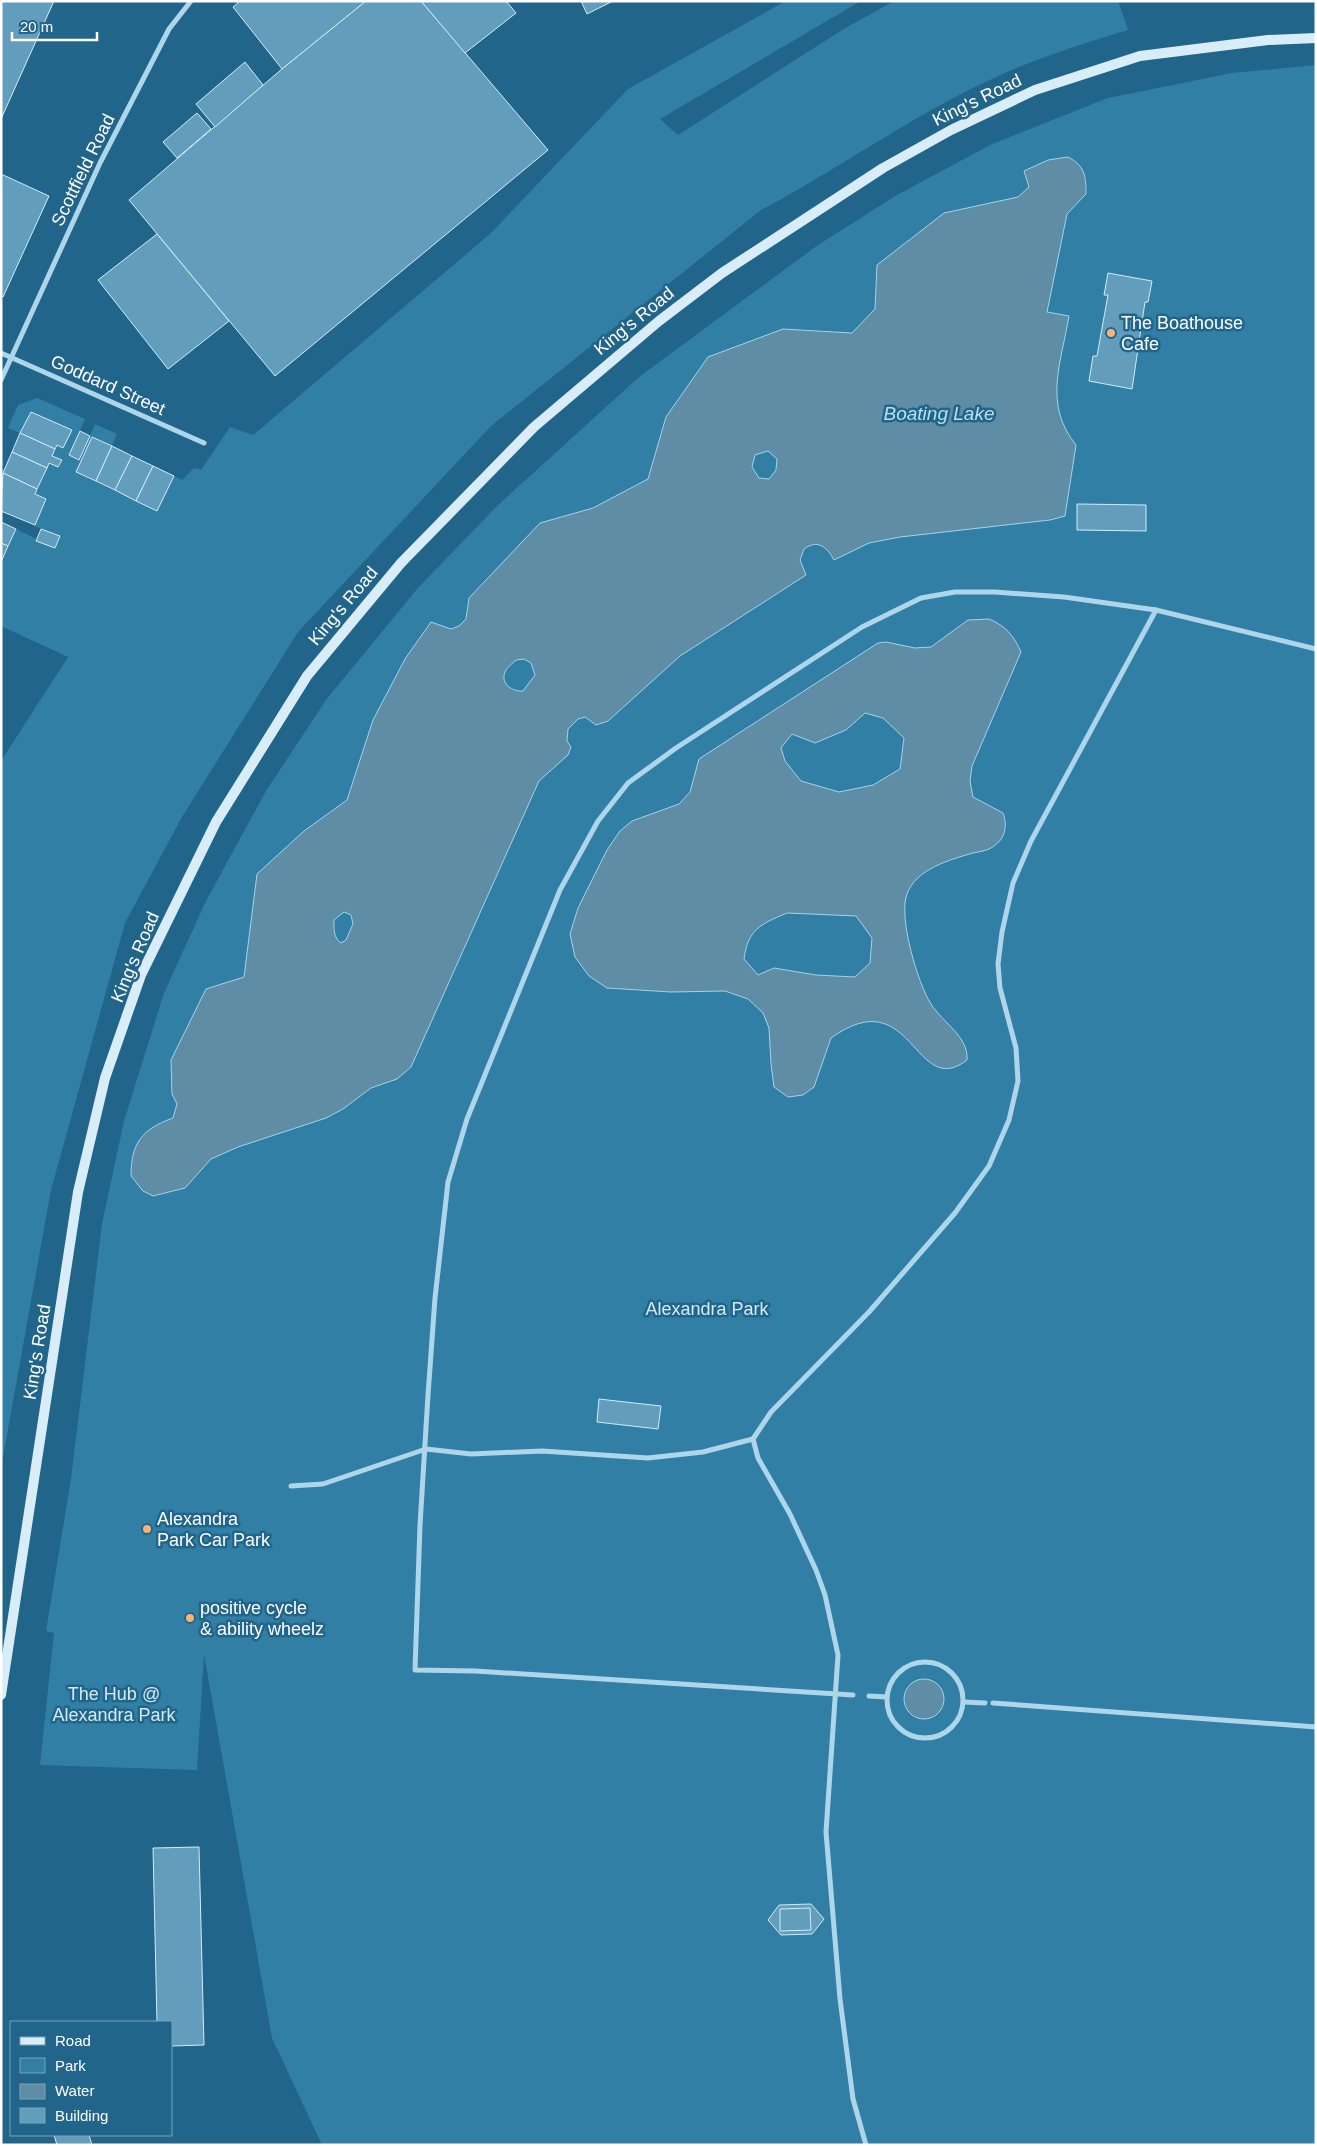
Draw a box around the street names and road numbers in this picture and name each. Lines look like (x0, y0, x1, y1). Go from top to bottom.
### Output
street label: King's Road (929, 70, 1025, 130)
street label: Scottfield Road (47, 111, 119, 229)
street label: King's Road (590, 283, 678, 359)
street label: Goddard Street (48, 351, 168, 419)
street label: King's Road (304, 563, 382, 649)
street label: King's Road (107, 909, 163, 1005)
street label: King's Road (20, 1303, 54, 1401)

